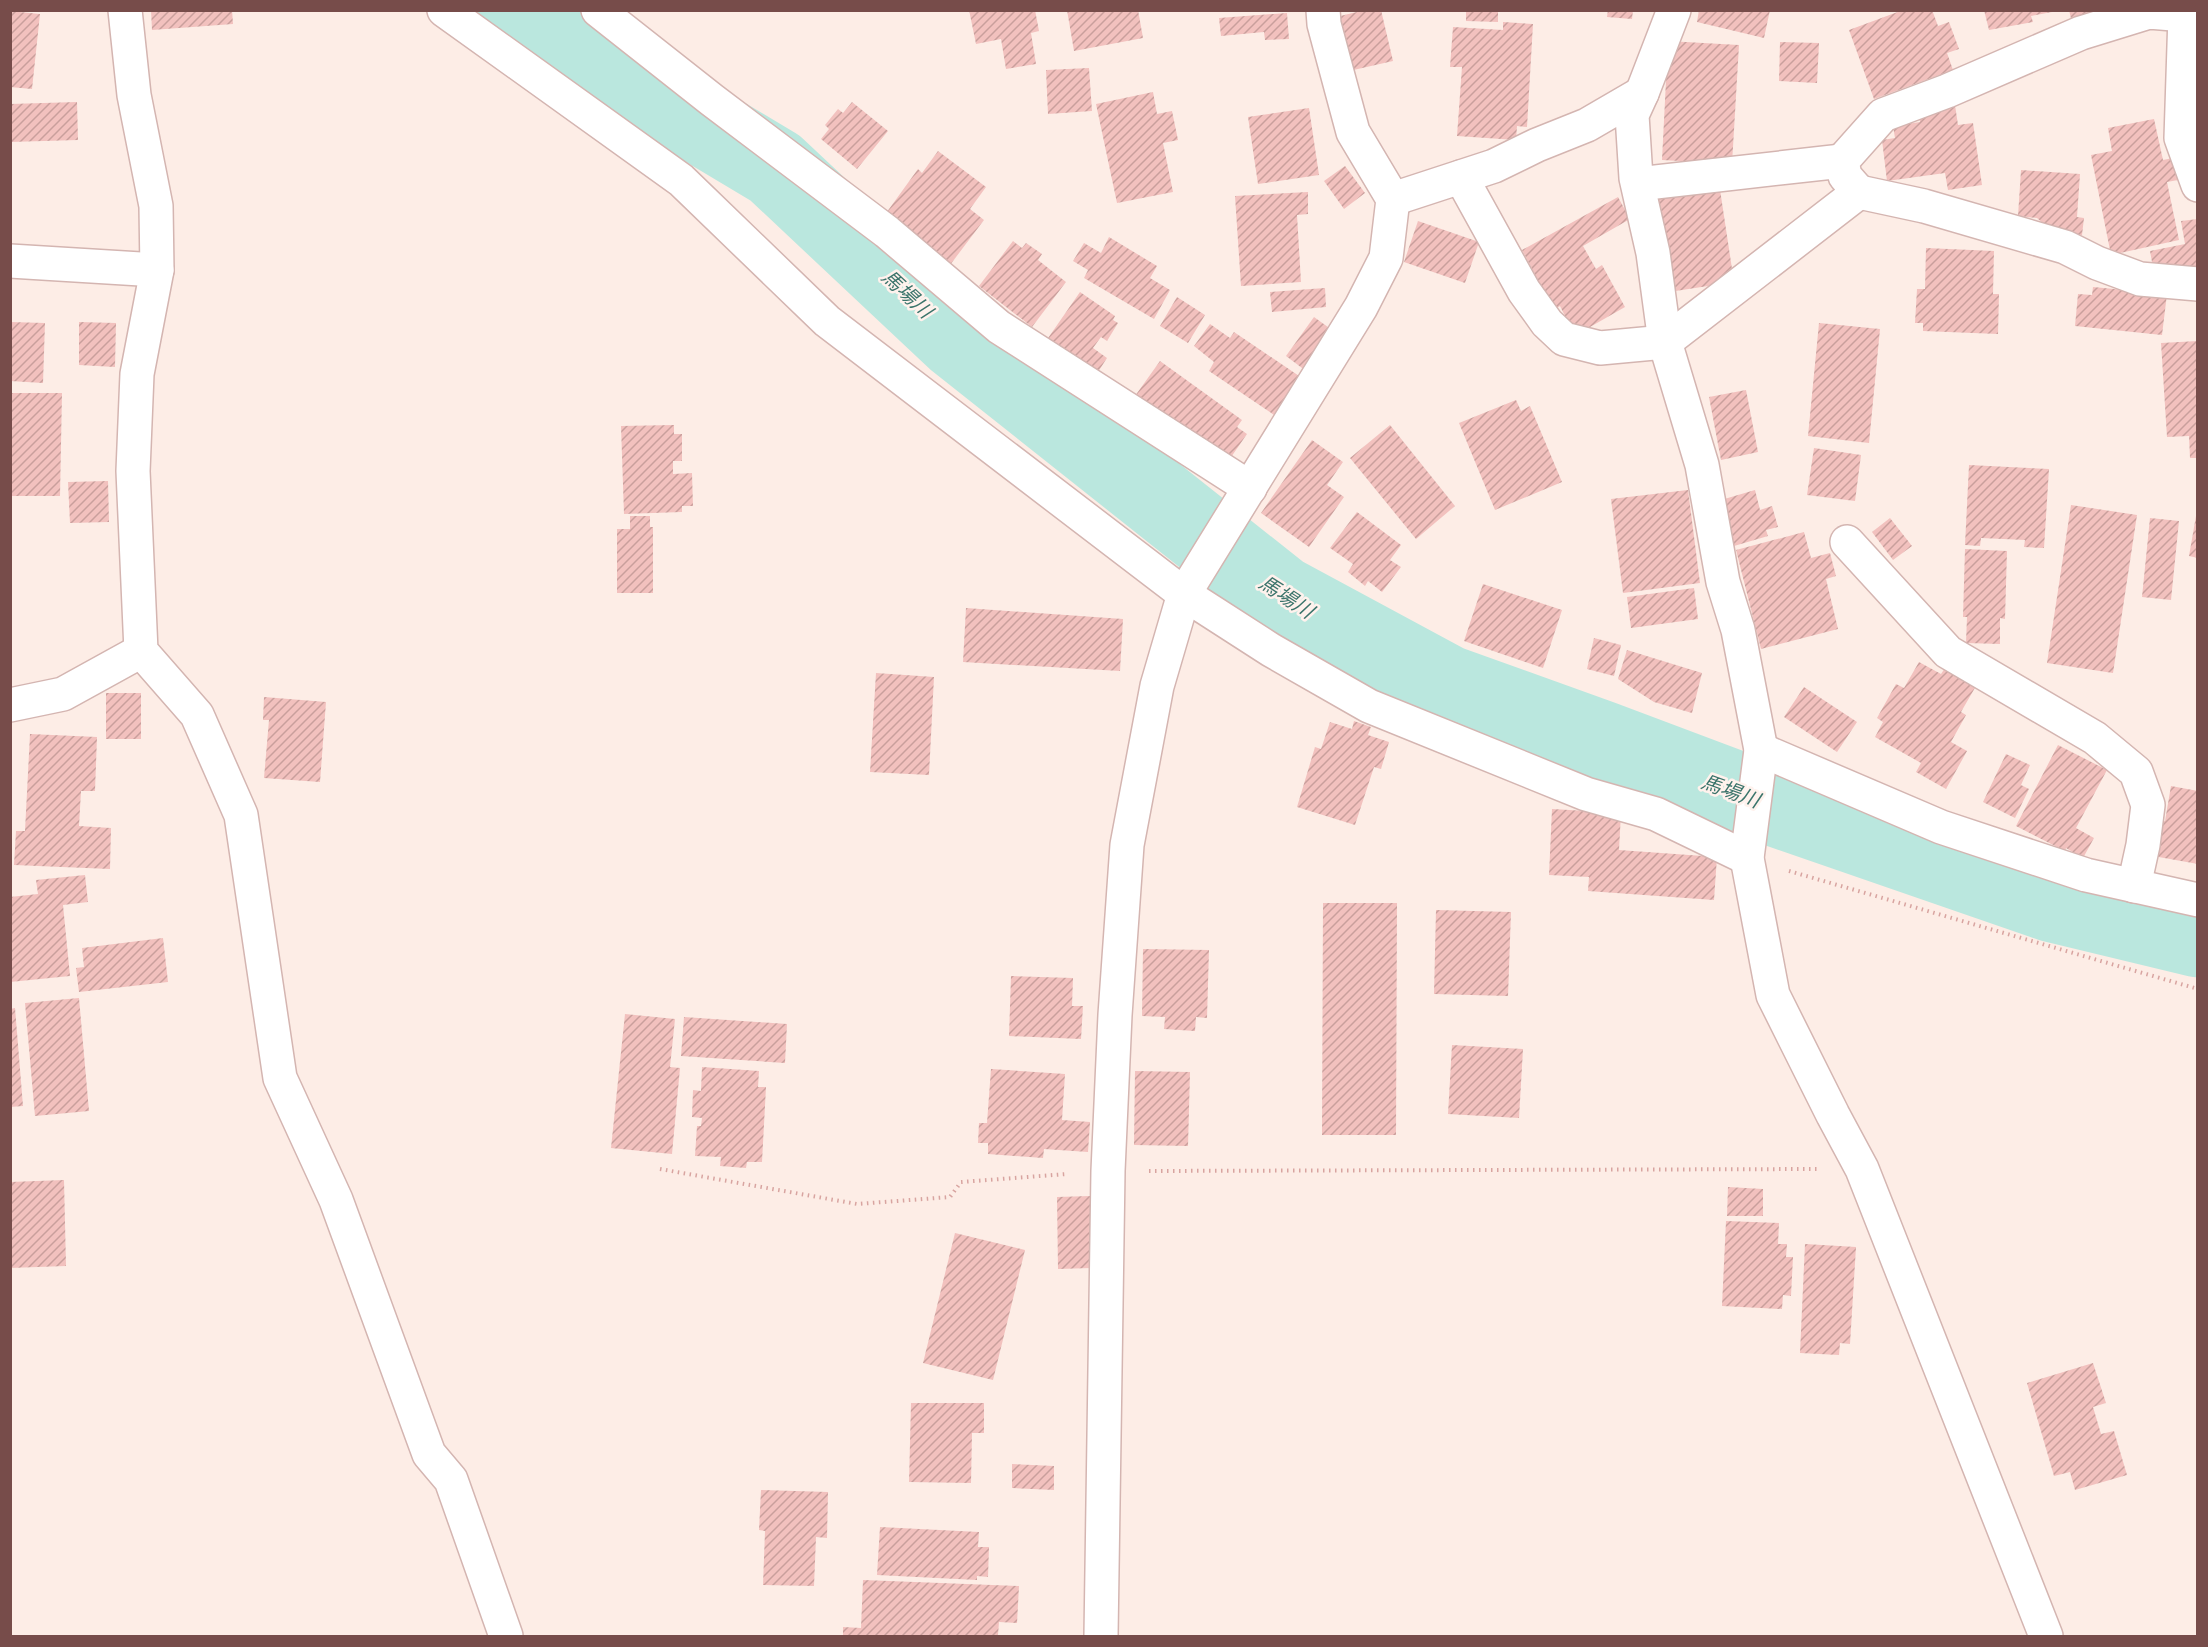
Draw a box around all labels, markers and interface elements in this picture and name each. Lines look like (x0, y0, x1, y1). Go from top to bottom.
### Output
water label: 馬場川 (878, 264, 940, 324)
water label: 馬場川 (1255, 570, 1320, 623)
water label: 馬場川 (1699, 768, 1765, 812)

